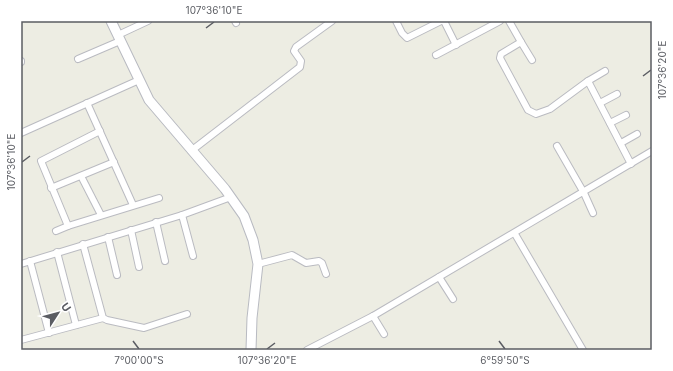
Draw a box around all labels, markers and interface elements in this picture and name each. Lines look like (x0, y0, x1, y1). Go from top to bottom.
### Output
text: 107°36'10"E (186, 4, 242, 16)
text: 107°36'20"E (656, 41, 668, 99)
text: 107°36'10"E (5, 134, 17, 190)
north arrow (38, 293, 78, 333)
text: U (58, 300, 74, 314)
text: 7°00'00"S (114, 354, 164, 366)
text: 107°36'20"E (238, 354, 296, 366)
text: 6°59'50"S (480, 354, 530, 366)

